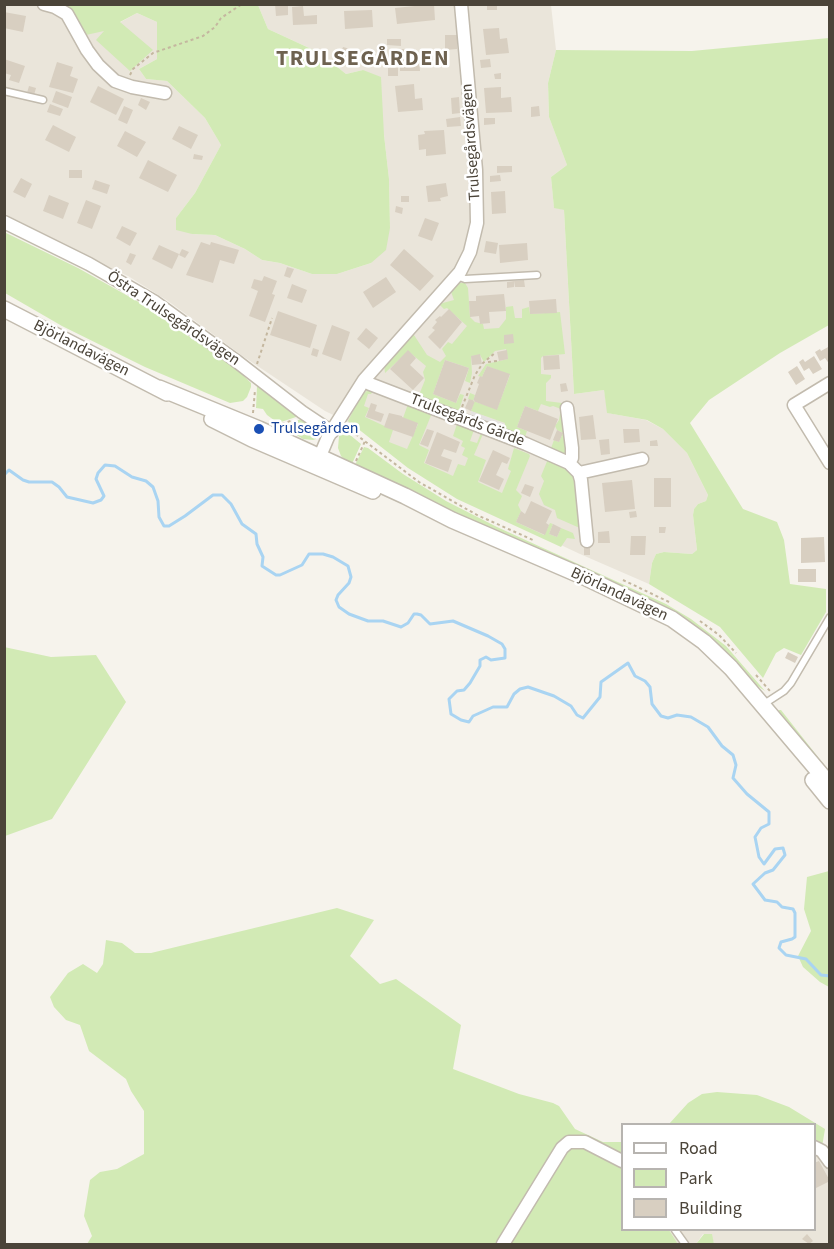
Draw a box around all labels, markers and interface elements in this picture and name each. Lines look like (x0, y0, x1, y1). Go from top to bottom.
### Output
district label: TRULSEGÅRDEN (276, 47, 450, 73)
street label: Trulsegårdsvägen (458, 83, 486, 201)
street label: Östra Trulsegårdsvägen (103, 267, 243, 371)
street label: Björlandavägen (30, 317, 132, 381)
street label: Trulsegårds Gärde (407, 390, 527, 452)
place label: Trulsegården (271, 419, 358, 439)
marker: Trulsegården (252, 422, 266, 436)
street label: Björlandavägen (567, 564, 671, 626)
legend (621, 1123, 816, 1231)
text: Road (679, 1136, 718, 1161)
text: Park (679, 1166, 713, 1191)
text: Building (679, 1196, 742, 1221)

